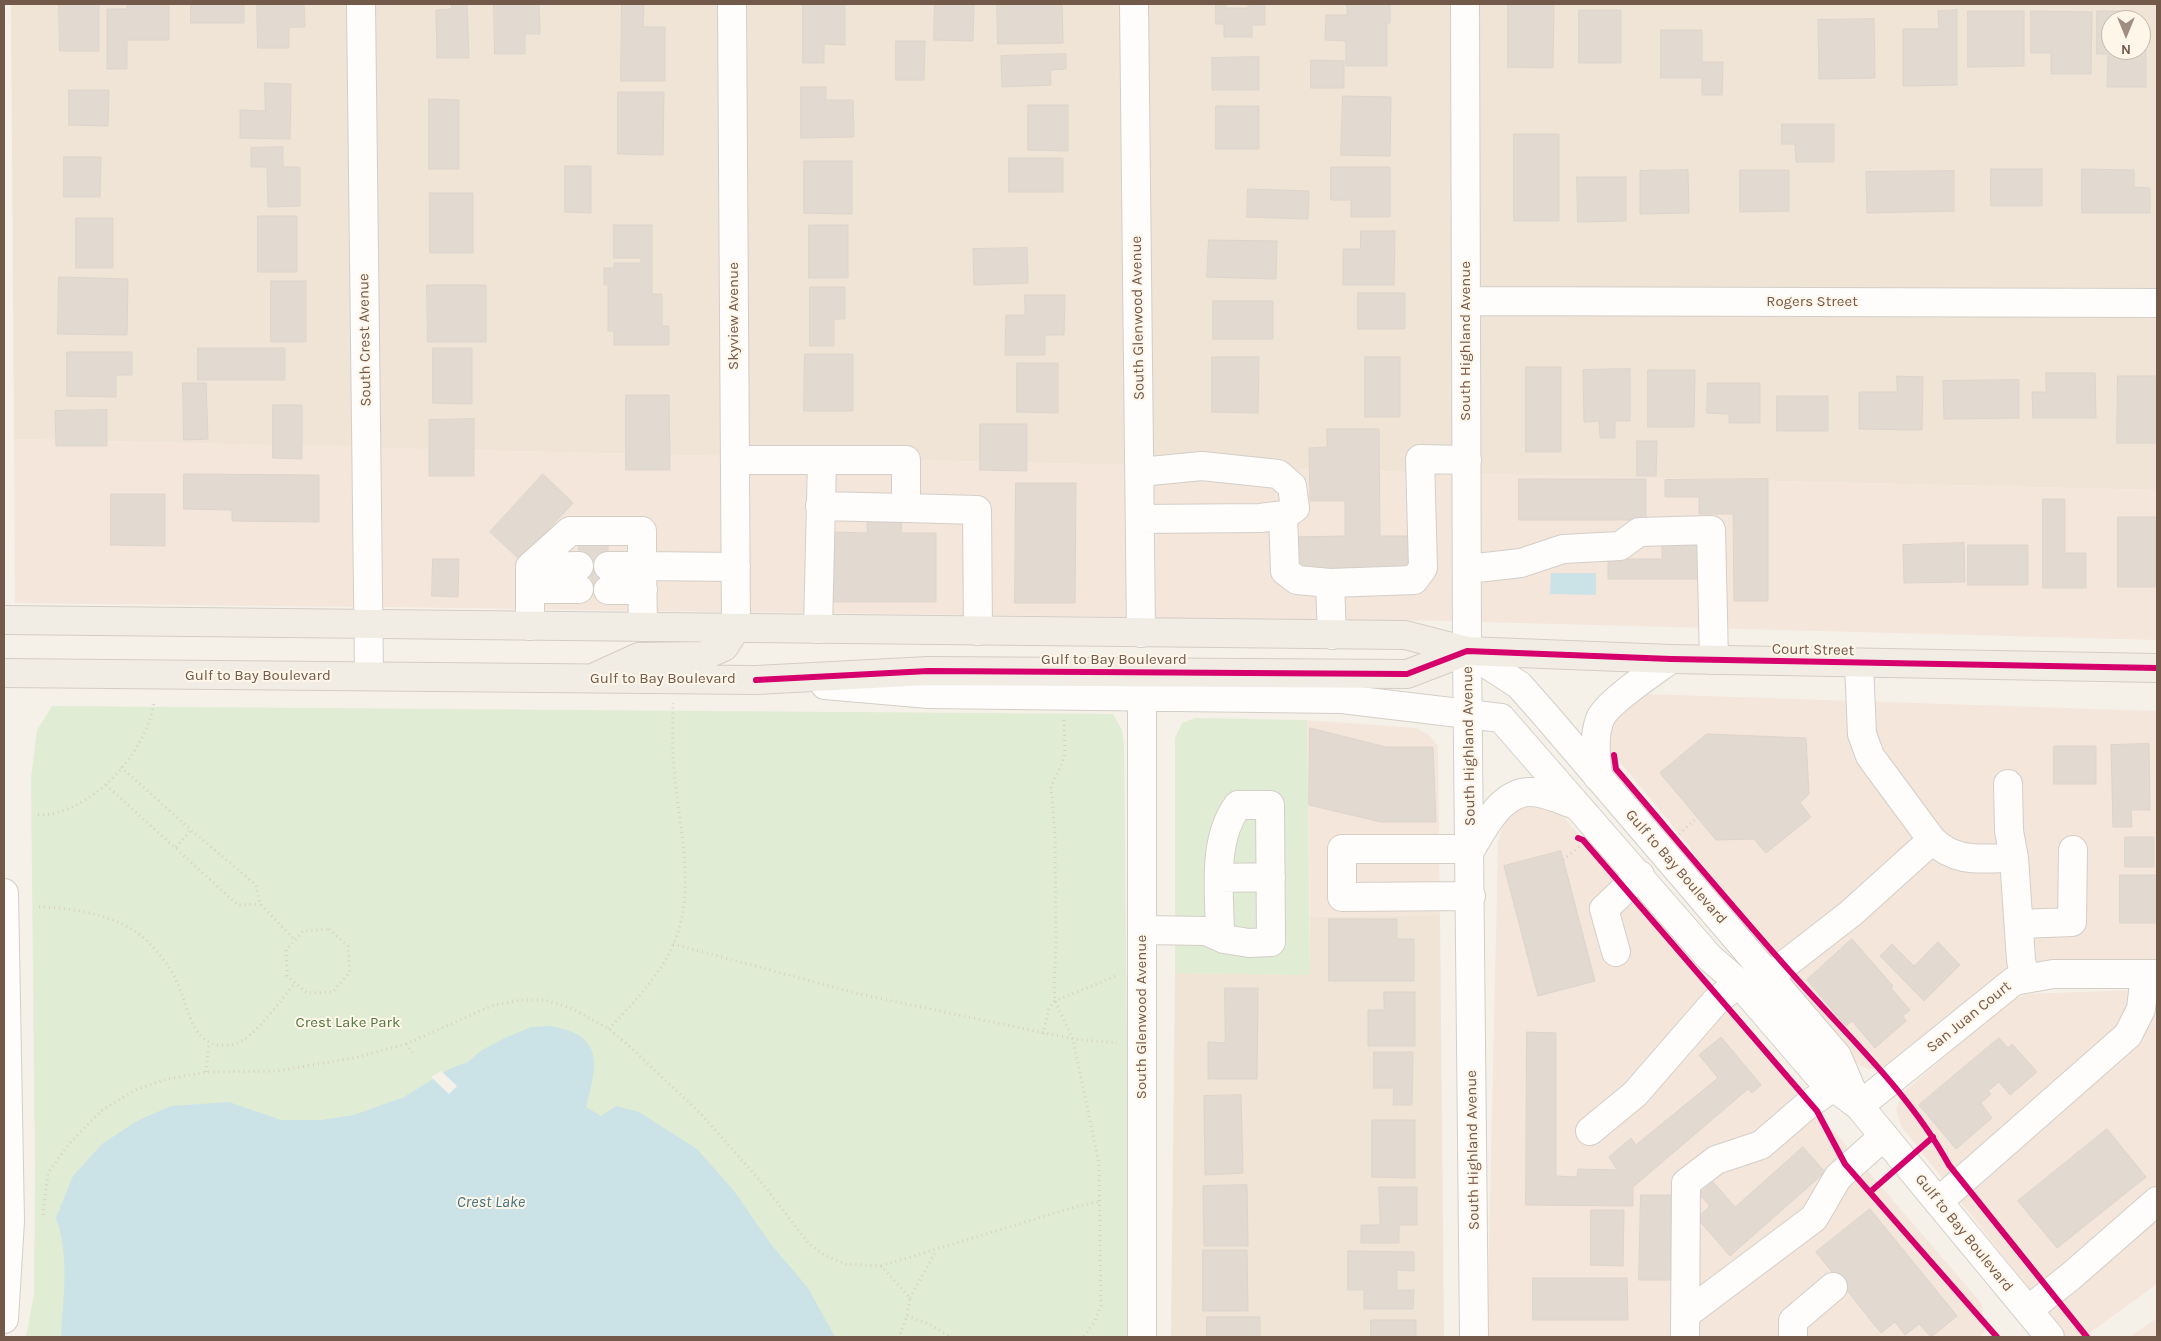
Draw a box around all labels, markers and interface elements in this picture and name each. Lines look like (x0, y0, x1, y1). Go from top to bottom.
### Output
north arrow (2101, 10, 2151, 60)
text: N (2121, 41, 2131, 58)
street label: South Glenwood Avenue (1128, 236, 1148, 400)
street label: South Highland Avenue (1457, 261, 1475, 421)
street label: Skyview Avenue (725, 262, 743, 370)
street label: South Crest Avenue (355, 273, 375, 407)
street label: Rogers Street (1766, 293, 1858, 311)
street label: Court Street (1772, 640, 1854, 660)
street label: Gulf to Bay Boulevard (1041, 651, 1187, 669)
street label: South Highland Avenue (1459, 666, 1479, 826)
street label: Gulf to Bay Boulevard (185, 667, 331, 685)
street label: Gulf to Bay Boulevard (590, 670, 736, 688)
street label: Gulf to Bay Boulevard (1621, 806, 1731, 928)
street label: South Glenwood Avenue (1133, 935, 1151, 1099)
street label: San Juan Court (1923, 977, 2015, 1057)
park label: Crest Lake Park (296, 1014, 400, 1032)
street label: South Highland Avenue (1463, 1070, 1483, 1230)
street label: Gulf to Bay Boulevard (1911, 1171, 2017, 1295)
water label: Crest Lake (457, 1192, 525, 1212)

